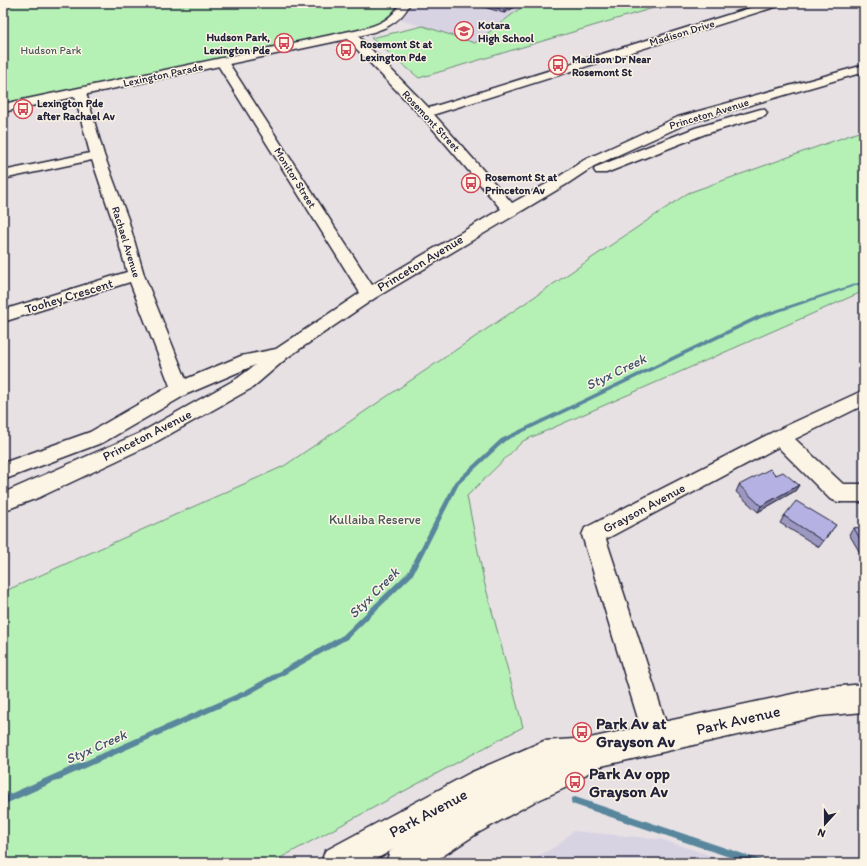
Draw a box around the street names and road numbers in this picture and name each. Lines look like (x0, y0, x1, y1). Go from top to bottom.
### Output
street label: Madison Drive (648, 17, 716, 49)
street label: Lexington Parade (122, 60, 204, 90)
street label: Rosemont Street (399, 88, 463, 154)
street label: Princeton Avenue (668, 96, 750, 132)
street label: Monitor Street (271, 145, 319, 211)
street label: Rachael Avenue (109, 205, 143, 279)
street label: Princeton Avenue (374, 231, 466, 295)
street label: Toohey Crescent (23, 275, 115, 317)
street label: Princeton Avenue (100, 406, 194, 464)
street label: Grayson Avenue (600, 480, 688, 536)
street label: Park Avenue (694, 701, 782, 739)
street label: Park Avenue (386, 784, 470, 842)

